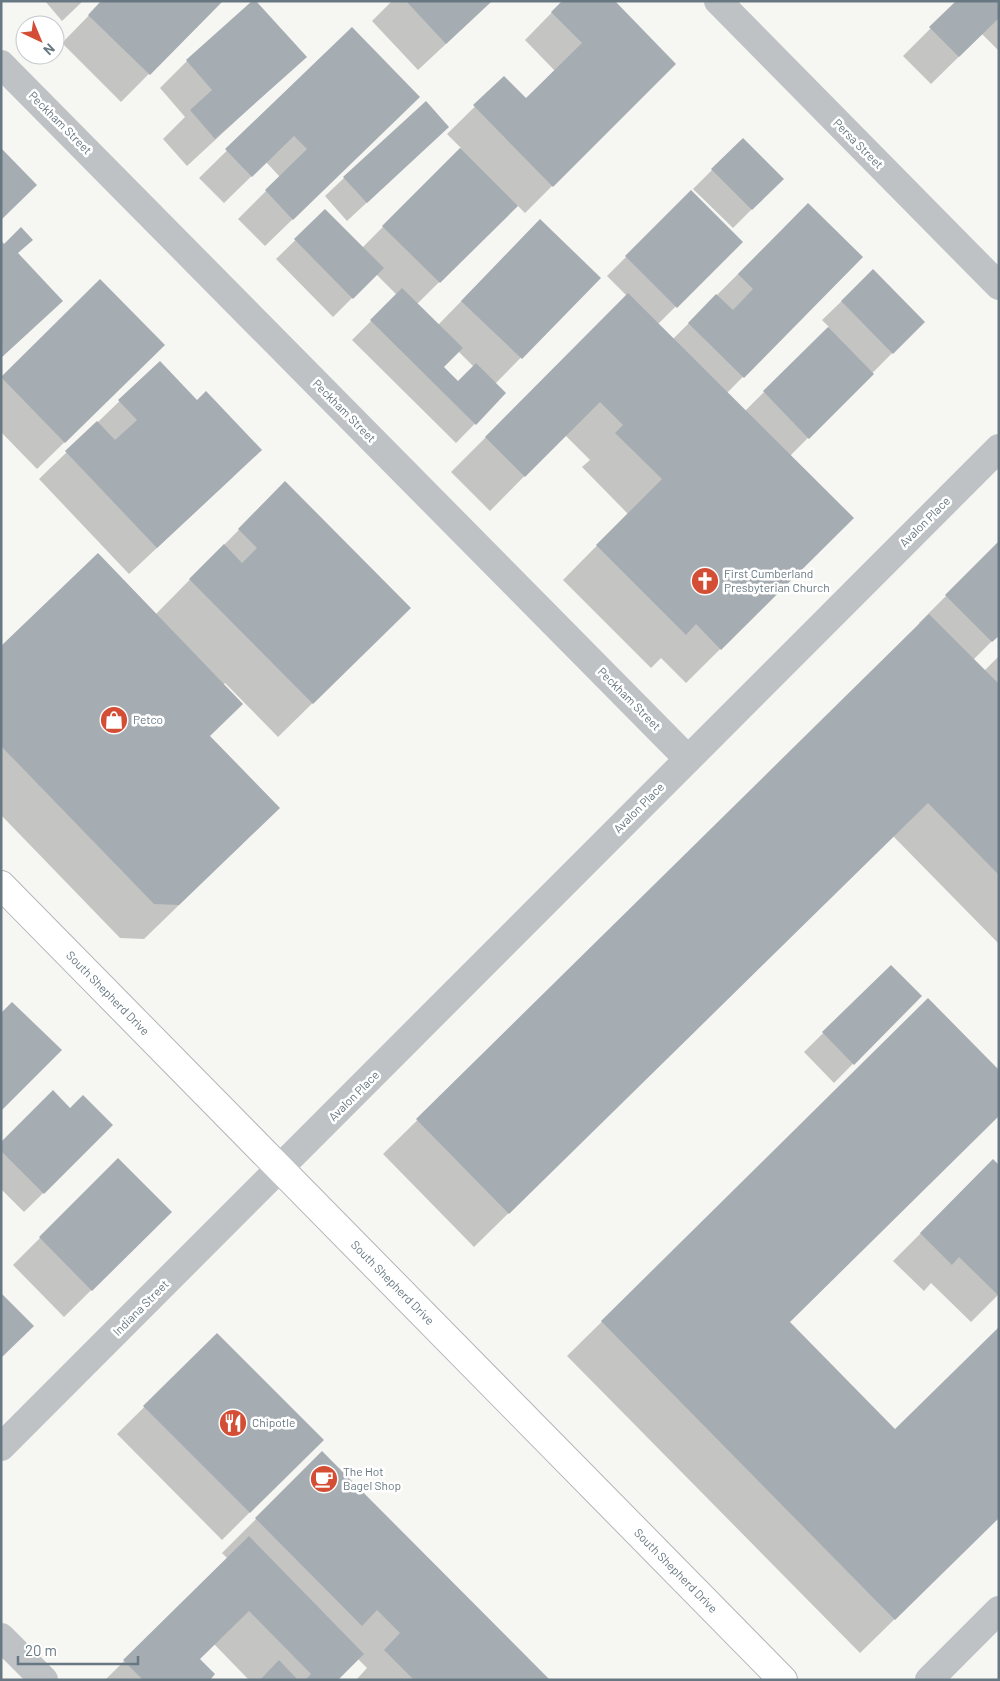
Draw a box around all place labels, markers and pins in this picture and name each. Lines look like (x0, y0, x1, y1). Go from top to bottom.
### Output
church icon: First Cumberland Presbyterian Church (690, 566, 720, 596)
place label: First Cumberland Presbyterian Church (724, 566, 830, 594)
shop icon: Petco (99, 705, 129, 735)
place label: Petco (133, 712, 163, 726)
restaurant icon: Chipotle (218, 1408, 248, 1438)
place label: Chipotle (252, 1415, 295, 1429)
cafe icon: The Hot Bagel Shop (309, 1464, 339, 1494)
place label: The Hot Bagel Shop (343, 1464, 401, 1492)

